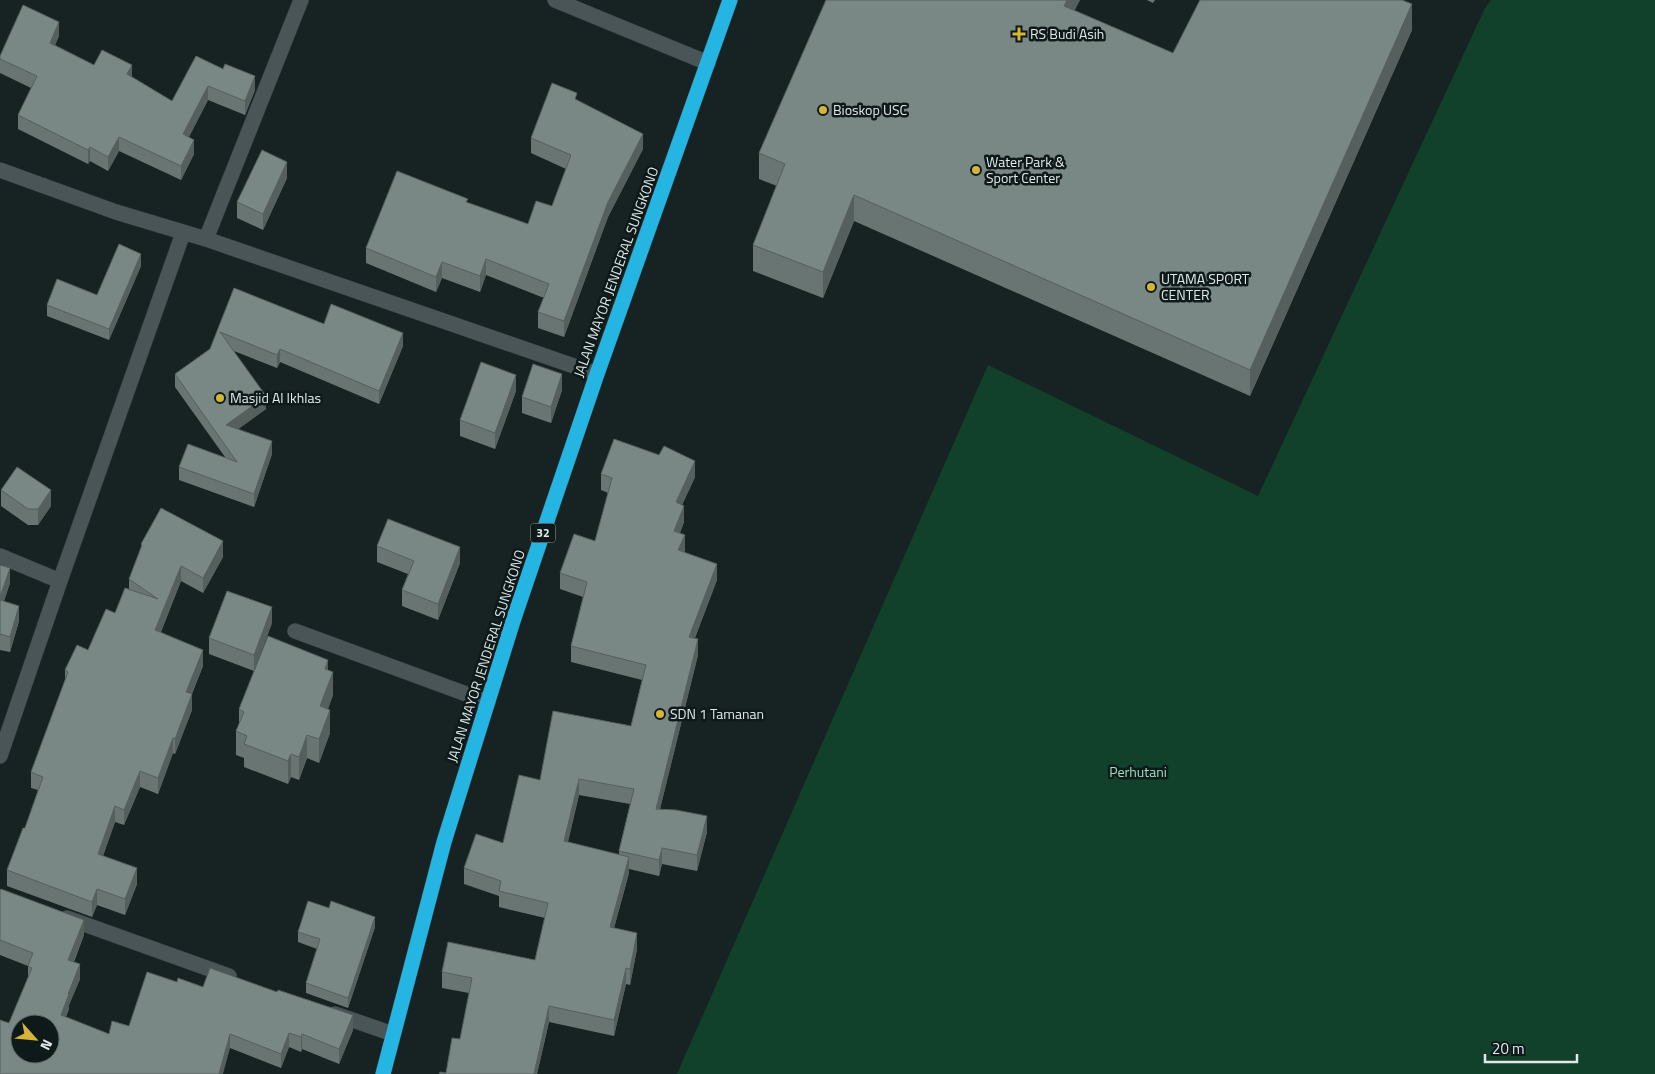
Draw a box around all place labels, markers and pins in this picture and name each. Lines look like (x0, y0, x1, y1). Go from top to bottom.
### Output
place label: RS Budi Asih (1030, 23, 1104, 44)
marker: RS Budi Asih (1012, 27, 1026, 41)
place label: Bioskop USC (833, 99, 908, 120)
marker: Bioskop USC (817, 104, 829, 116)
place label: Water Park & Sport Center (986, 151, 1065, 188)
marker: Water Park & Sport Center (970, 164, 982, 176)
place label: UTAMA SPORT CENTER (1161, 268, 1250, 305)
marker: UTAMA SPORT CENTER (1145, 281, 1157, 293)
place label: Masjid Al Ikhlas (230, 387, 321, 408)
marker: Masjid Al Ikhlas (214, 392, 226, 404)
place label: SDN 1 Tamanan (670, 703, 764, 724)
marker: SDN 1 Tamanan (654, 708, 666, 720)

